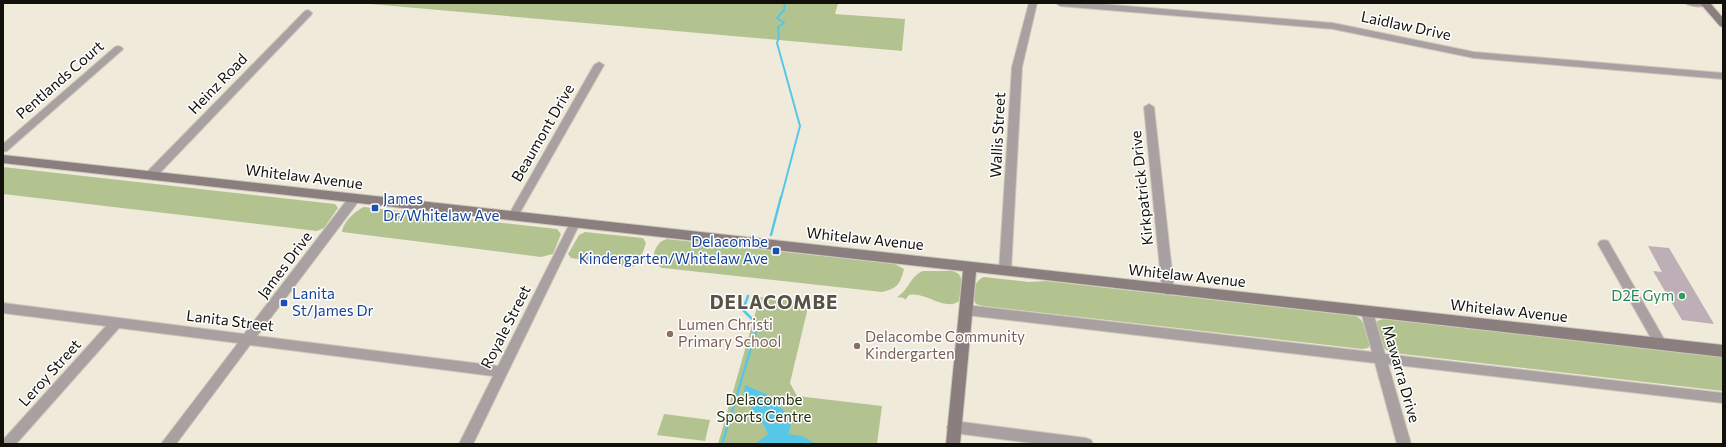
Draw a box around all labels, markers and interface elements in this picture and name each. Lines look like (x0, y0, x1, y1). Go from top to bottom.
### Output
street label: Laidlaw Drive (1360, 7, 1453, 43)
street label: Pentlands Court (12, 36, 107, 122)
street label: Heinz Road (184, 49, 250, 117)
street label: Beaumont Drive (507, 80, 577, 185)
street label: Wallis Street (986, 92, 1008, 178)
street label: Kirkpatrick Drive (1126, 130, 1156, 246)
street label: Whitelaw Avenue (244, 160, 364, 192)
place label: James Dr/Whitelaw Ave (383, 189, 499, 224)
marker: James Dr/Whitelaw Ave (370, 203, 380, 213)
street label: Whitelaw Avenue (805, 223, 925, 253)
street label: James Drive (253, 227, 315, 301)
place label: Delacombe Kindergarten/Whitelaw Ave (579, 232, 768, 267)
marker: Delacombe Kindergarten/Whitelaw Ave (771, 246, 781, 256)
street label: Whitelaw Avenue (1127, 260, 1247, 290)
street label: Royale Street (476, 282, 534, 371)
place label: Lanita St/James Dr (292, 284, 373, 319)
place label: D2E Gym (1611, 286, 1674, 304)
district label: DELACOMBE (710, 290, 838, 313)
marker: D2E Gym (1677, 291, 1687, 301)
street label: Whitelaw Avenue (1449, 295, 1569, 325)
marker: Lanita St/James Dr (279, 298, 289, 308)
street label: Lanita Street (185, 306, 275, 334)
place label: Lumen Christi Primary School (678, 315, 781, 350)
street label: Mawarra Drive (1379, 323, 1424, 425)
place label: Delacombe Community Kindergarten (865, 327, 1025, 362)
marker: Lumen Christi Primary School (665, 329, 675, 339)
street label: Leroy Street (14, 335, 84, 410)
marker: Delacombe Community Kindergarten (852, 341, 862, 351)
park label: Delacombe Sports Centre (716, 390, 812, 425)

